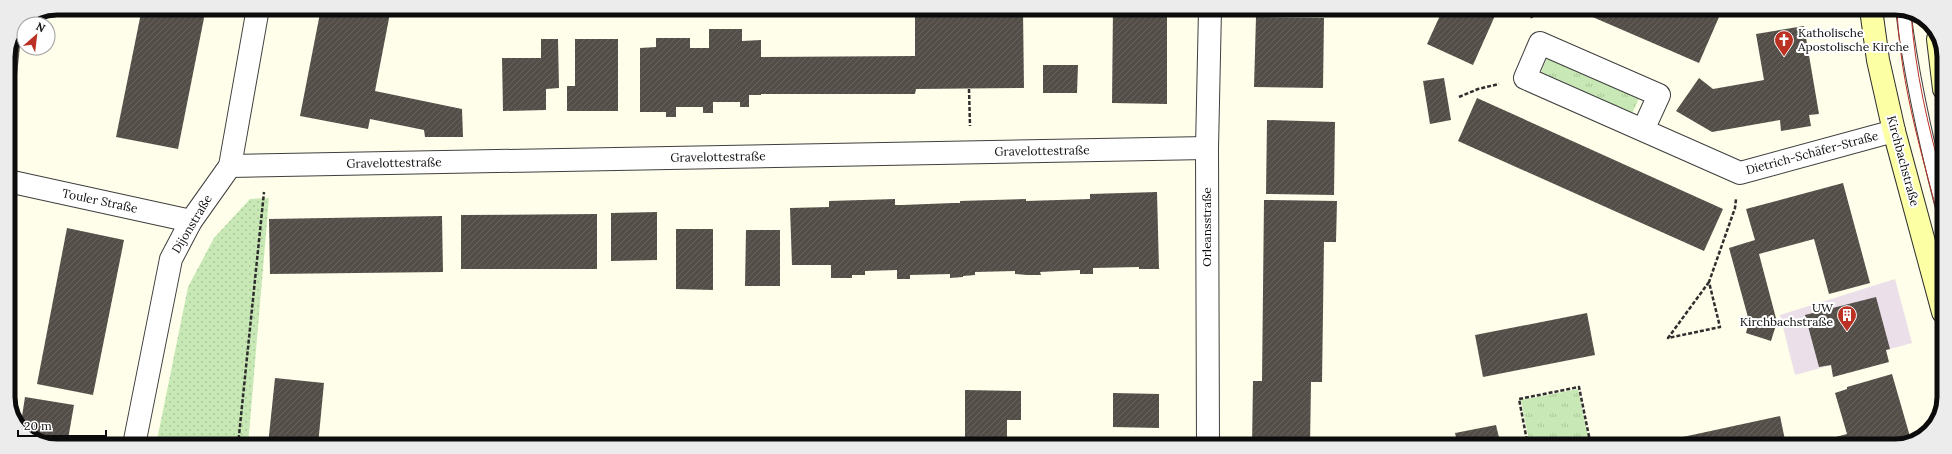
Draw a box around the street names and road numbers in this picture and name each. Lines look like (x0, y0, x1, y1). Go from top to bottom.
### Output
street label: Kirchbachstraße (1884, 114, 1923, 208)
street label: Dietrich-Schäfer-Straße (1744, 127, 1880, 177)
street label: Gravelottestraße (994, 142, 1090, 159)
street label: Gravelottestraße (670, 148, 766, 165)
street label: Gravelottestraße (346, 154, 442, 171)
street label: Touler Straße (61, 185, 140, 216)
street label: Orleansstraße (1199, 187, 1214, 267)
street label: Dijonstraße (168, 191, 215, 256)

